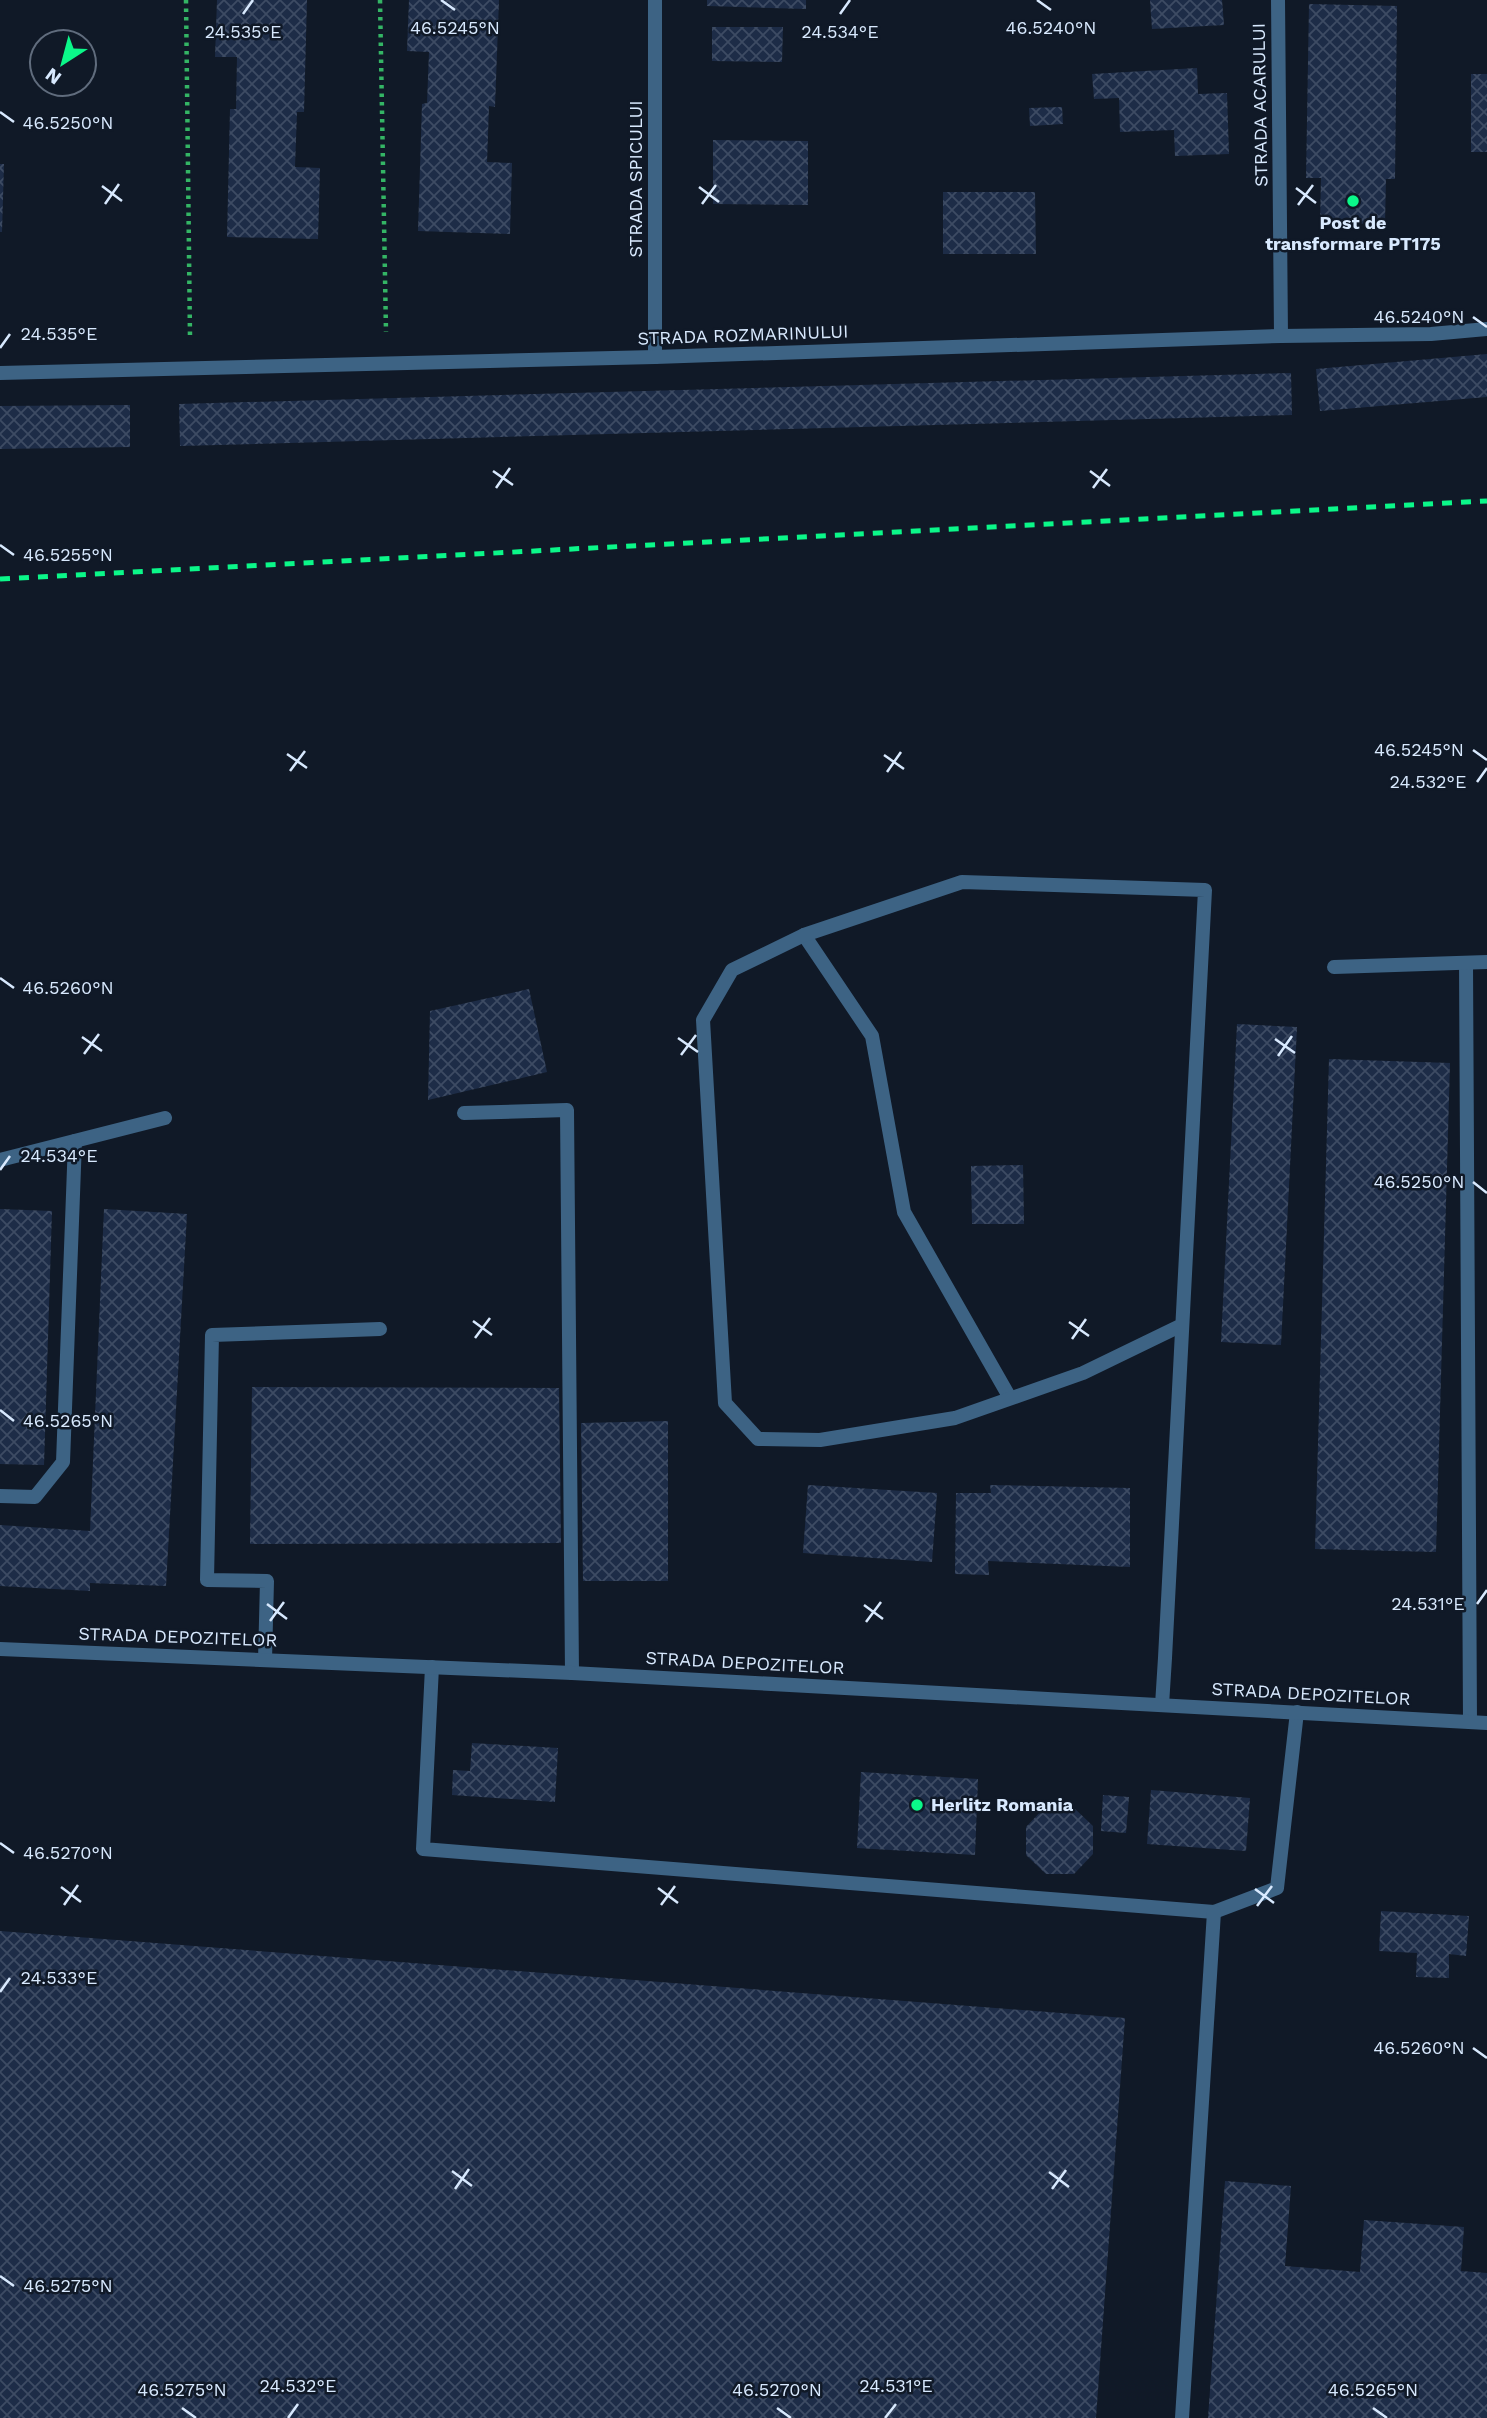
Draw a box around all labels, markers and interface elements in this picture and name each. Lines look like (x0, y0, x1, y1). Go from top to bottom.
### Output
text: 46.5245°N (410, 17, 500, 38)
text: 46.5240°N (1006, 17, 1096, 38)
text: 24.535°E (205, 21, 281, 42)
text: 24.534°E (801, 21, 879, 42)
street label: STRADA ACARULUI (1248, 23, 1271, 187)
north arrow (28, 28, 98, 98)
text: N (41, 63, 66, 90)
street label: STRADA SPICULUI (625, 100, 646, 258)
text: 46.5250°N (23, 112, 113, 133)
marker: Post de transformare PT175 (1345, 193, 1361, 209)
place label: Post de transformare PT175 (1265, 212, 1441, 254)
text: 46.5240°N (1374, 306, 1464, 327)
street label: STRADA ROZMARINULUI (637, 320, 849, 349)
text: 24.535°E (21, 323, 97, 344)
text: 46.5255°N (23, 544, 113, 565)
text: 46.5245°N (1374, 739, 1464, 760)
text: 24.532°E (1390, 771, 1466, 792)
text: 46.5260°N (22, 977, 114, 998)
text: 24.534°E (20, 1145, 98, 1166)
text: 46.5250°N (1374, 1171, 1464, 1192)
text: 46.5265°N (23, 1410, 113, 1431)
text: 24.531°E (1391, 1593, 1465, 1614)
street label: STRADA DEPOZITELOR (78, 1623, 278, 1650)
street label: STRADA DEPOZITELOR (645, 1647, 845, 1678)
street label: STRADA DEPOZITELOR (1211, 1678, 1411, 1709)
place label: Herlitz Romania (931, 1794, 1074, 1815)
marker: Herlitz Romania (909, 1797, 925, 1813)
text: 46.5270°N (23, 1842, 113, 1863)
text: 24.533°E (21, 1967, 97, 1988)
text: 46.5260°N (1373, 2037, 1465, 2058)
text: 46.5275°N (23, 2275, 113, 2296)
text: 24.532°E (260, 2375, 336, 2396)
text: 24.531°E (859, 2375, 933, 2396)
text: 46.5275°N (137, 2379, 227, 2400)
text: 46.5270°N (732, 2379, 822, 2400)
text: 46.5265°N (1328, 2379, 1418, 2400)

